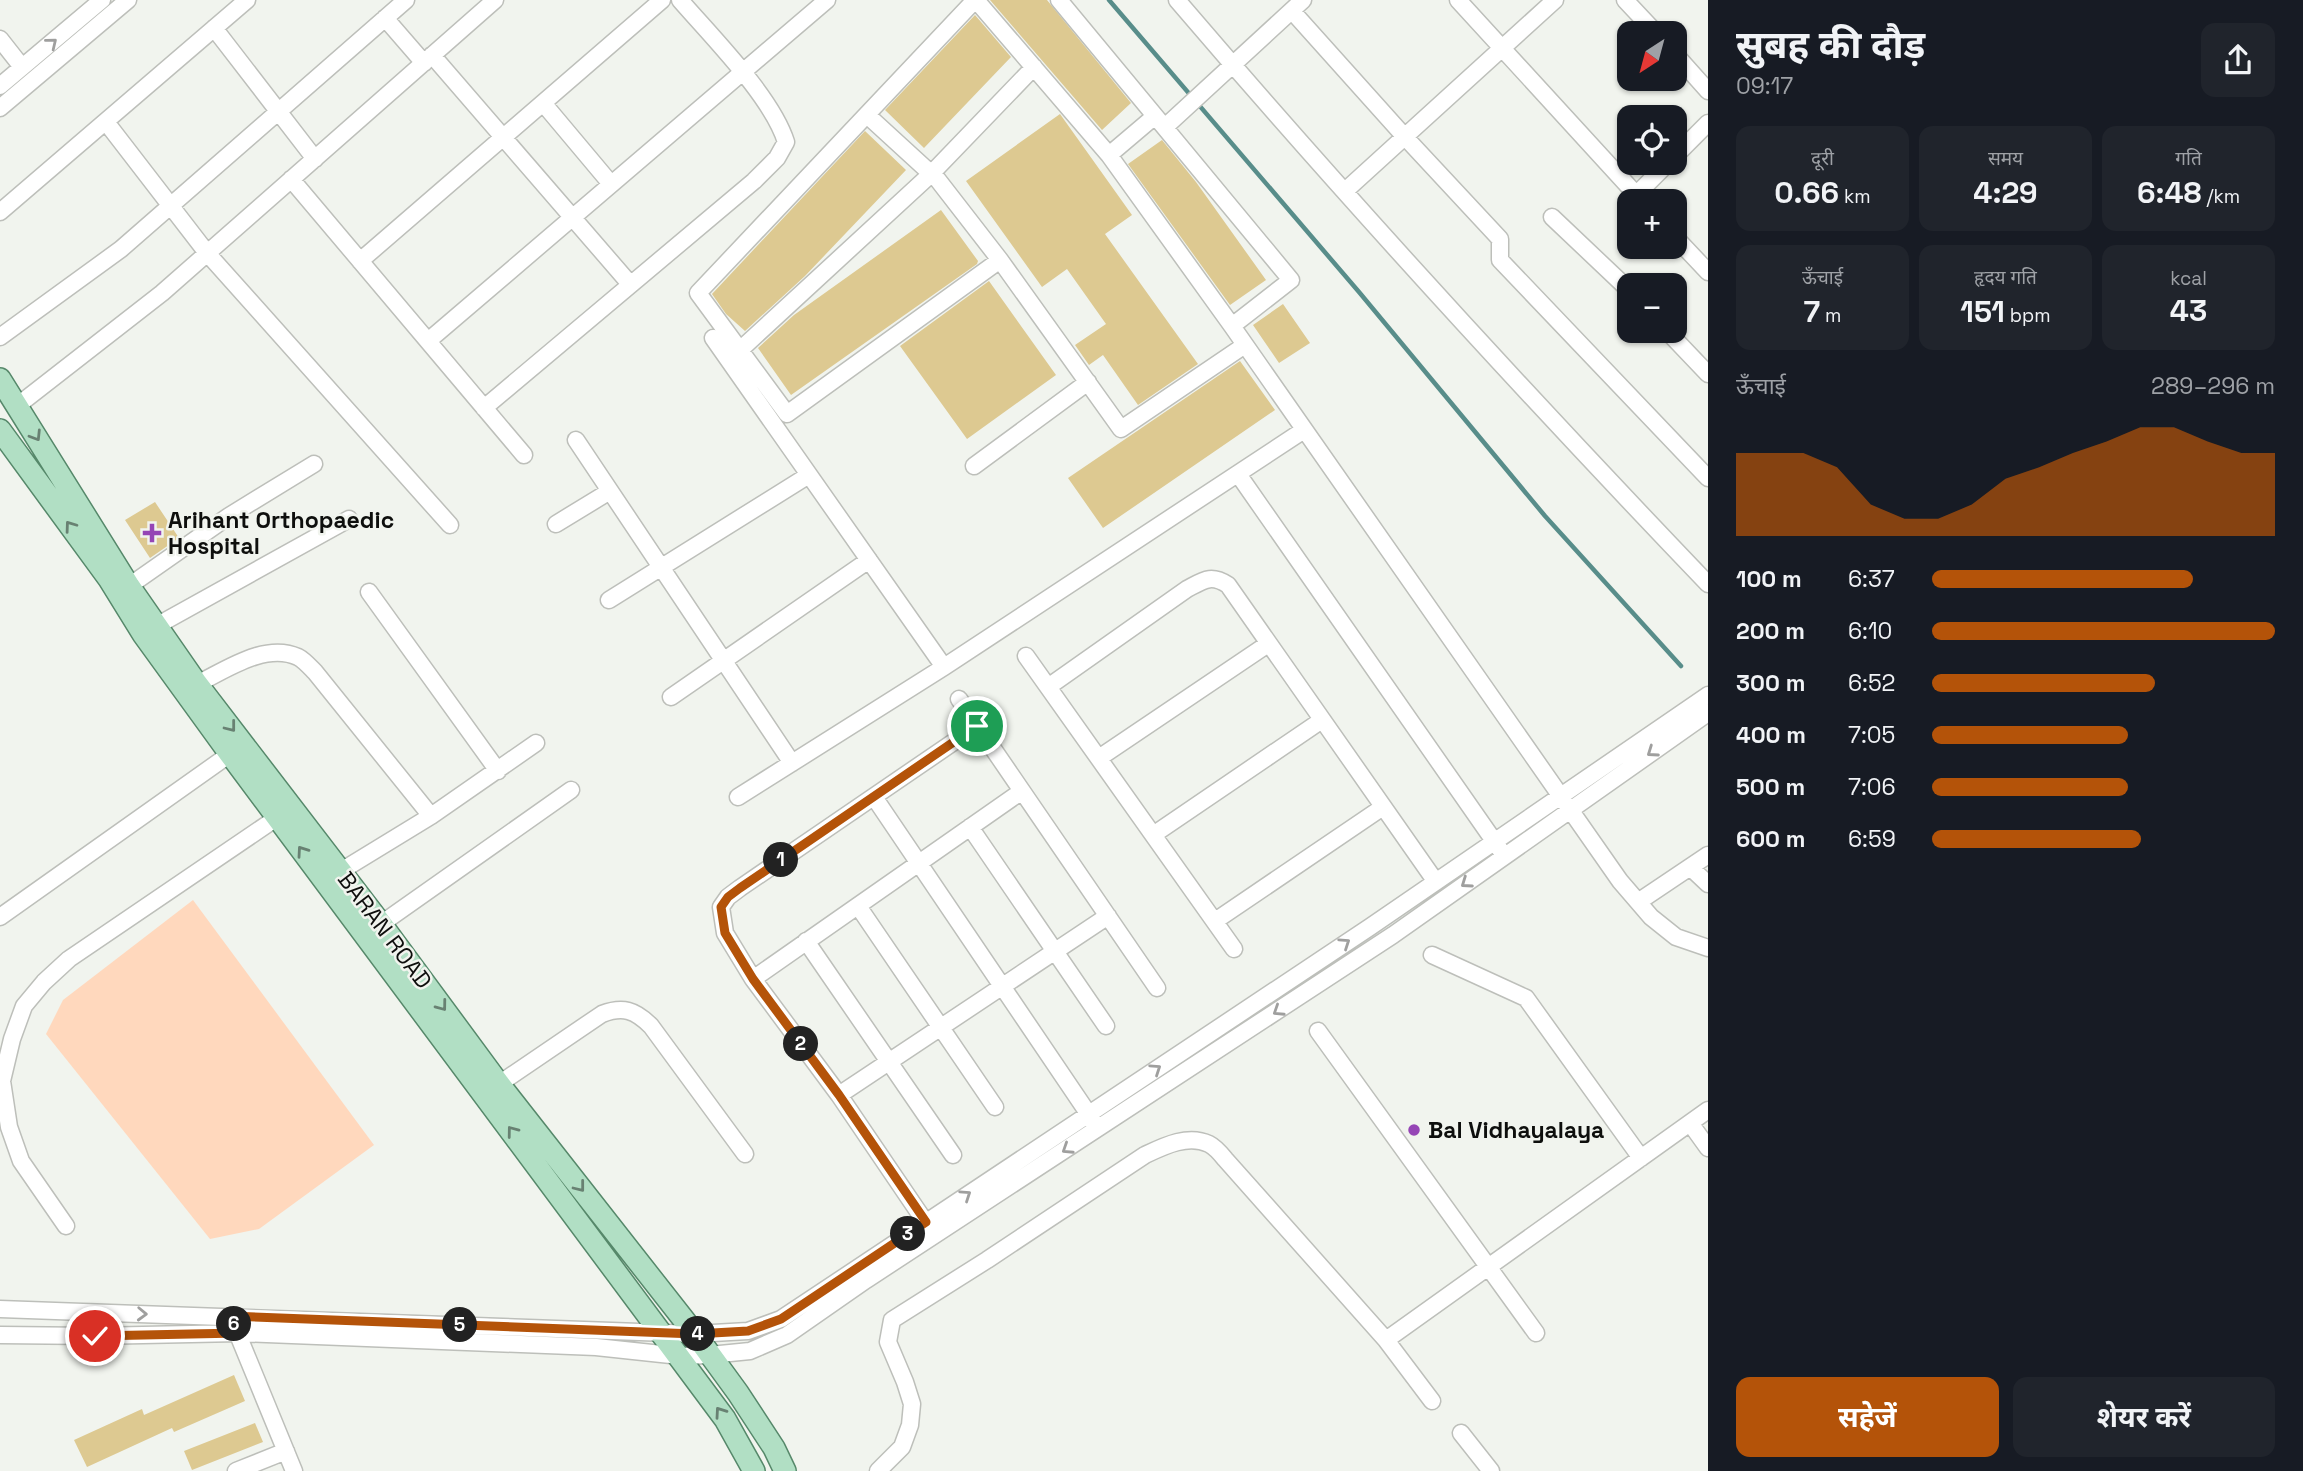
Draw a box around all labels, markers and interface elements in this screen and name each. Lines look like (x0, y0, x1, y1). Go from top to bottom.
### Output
north arrow (1617, 21, 1687, 91)
map controls (1617, 21, 1687, 343)
text: सुबह की दौड़ (1736, 21, 1925, 69)
button: share (2201, 23, 2275, 97)
one-way arrow (44, 39, 56, 52)
text: 09:17 (1736, 71, 1793, 101)
button: locate (1617, 105, 1687, 175)
text: दूरी (1811, 146, 1834, 171)
text: समय (1988, 146, 2023, 171)
text: गति (2175, 146, 2202, 171)
text: 0.66 (1774, 173, 1839, 212)
text: 4:29 (1973, 173, 2038, 212)
text: 6:48 (2137, 173, 2202, 212)
text: km (1839, 184, 1871, 209)
text: /km (2202, 184, 2240, 209)
button: + (1617, 189, 1687, 259)
text: ऊँचाई (1802, 265, 1843, 290)
text: हृदय गति (1974, 265, 2037, 290)
text: kcal (2170, 266, 2207, 291)
button: − (1617, 273, 1687, 343)
text: 43 (2170, 291, 2207, 330)
text: 7 (1804, 292, 1820, 331)
text: 151 (1960, 292, 2005, 331)
text: m (1820, 303, 1841, 328)
text: bpm (2005, 303, 2051, 328)
text: ऊँचाई (1736, 371, 1786, 401)
text: 289–296 m (2151, 371, 2275, 401)
one-way arrow (28, 429, 41, 442)
place label: Arihant Orthopaedic Hospital (168, 505, 394, 561)
one-way arrow (66, 521, 79, 534)
marker: Arihant Orthopaedic Hospital (142, 523, 162, 543)
text: 100 m (1736, 564, 1802, 594)
text: 6:37 (1848, 564, 1895, 594)
text: 200 m (1736, 616, 1805, 646)
text: 6:10 (1848, 616, 1892, 646)
text: 300 m (1736, 668, 1805, 698)
text: 6:52 (1848, 668, 1895, 698)
pin (947, 696, 1007, 756)
icon: arrive (958, 707, 996, 745)
one-way arrow (222, 719, 235, 732)
text: 400 m (1736, 720, 1806, 750)
text: 7:05 (1848, 720, 1895, 750)
one-way arrow (1647, 744, 1660, 757)
text: 500 m (1736, 772, 1805, 802)
text: 7:06 (1848, 772, 1896, 802)
text: 600 m (1736, 824, 1806, 854)
text: 6:59 (1848, 824, 1896, 854)
pin: 1 (764, 842, 798, 878)
one-way arrow (297, 846, 310, 859)
text: 1 (776, 847, 785, 872)
street label: BARAN ROAD (331, 865, 439, 995)
one-way arrow (1461, 875, 1474, 887)
one-way arrow (1337, 939, 1350, 952)
one-way arrow (434, 998, 446, 1011)
one-way arrow (1272, 1003, 1285, 1016)
pin: 2 (784, 1026, 818, 1062)
text: 2 (795, 1031, 806, 1056)
one-way arrow (1148, 1065, 1161, 1078)
place label: Bal Vidhayalaya (1428, 1115, 1604, 1145)
marker: Bal Vidhayalaya (1406, 1122, 1422, 1138)
one-way arrow (507, 1126, 520, 1139)
one-way arrow (1062, 1141, 1075, 1154)
one-way arrow (572, 1179, 585, 1191)
one-way arrow (958, 1191, 971, 1204)
pin: 3 (890, 1216, 926, 1252)
text: 3 (902, 1221, 913, 1246)
pin (65, 1306, 125, 1366)
one-way arrow (136, 1306, 147, 1321)
pin: 6 (216, 1306, 252, 1342)
pin: 5 (442, 1308, 477, 1342)
text: 6 (228, 1311, 239, 1336)
text: 5 (454, 1312, 465, 1337)
pin: 4 (680, 1316, 716, 1352)
icon: check (76, 1317, 114, 1355)
text: 4 (691, 1321, 704, 1346)
button: सहेजें (1736, 1377, 1999, 1457)
button: शेयर करें (2013, 1377, 2275, 1457)
one-way arrow (716, 1407, 728, 1420)

